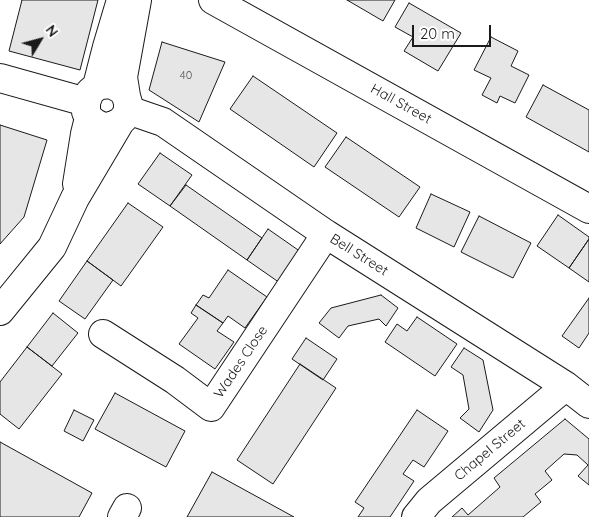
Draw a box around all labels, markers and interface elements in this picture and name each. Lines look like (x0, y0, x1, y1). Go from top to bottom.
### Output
north arrow (15, 15, 65, 65)
scale bar (414, 15, 493, 47)
text: N (42, 21, 62, 40)
text: 20 m (420, 24, 455, 43)
house number: 40 (180, 69, 192, 83)
street label: Hall Street (368, 80, 434, 128)
street label: Bell Street (327, 231, 391, 279)
street label: Wades Close (211, 323, 271, 401)
street label: Chapel Street (451, 416, 529, 484)

